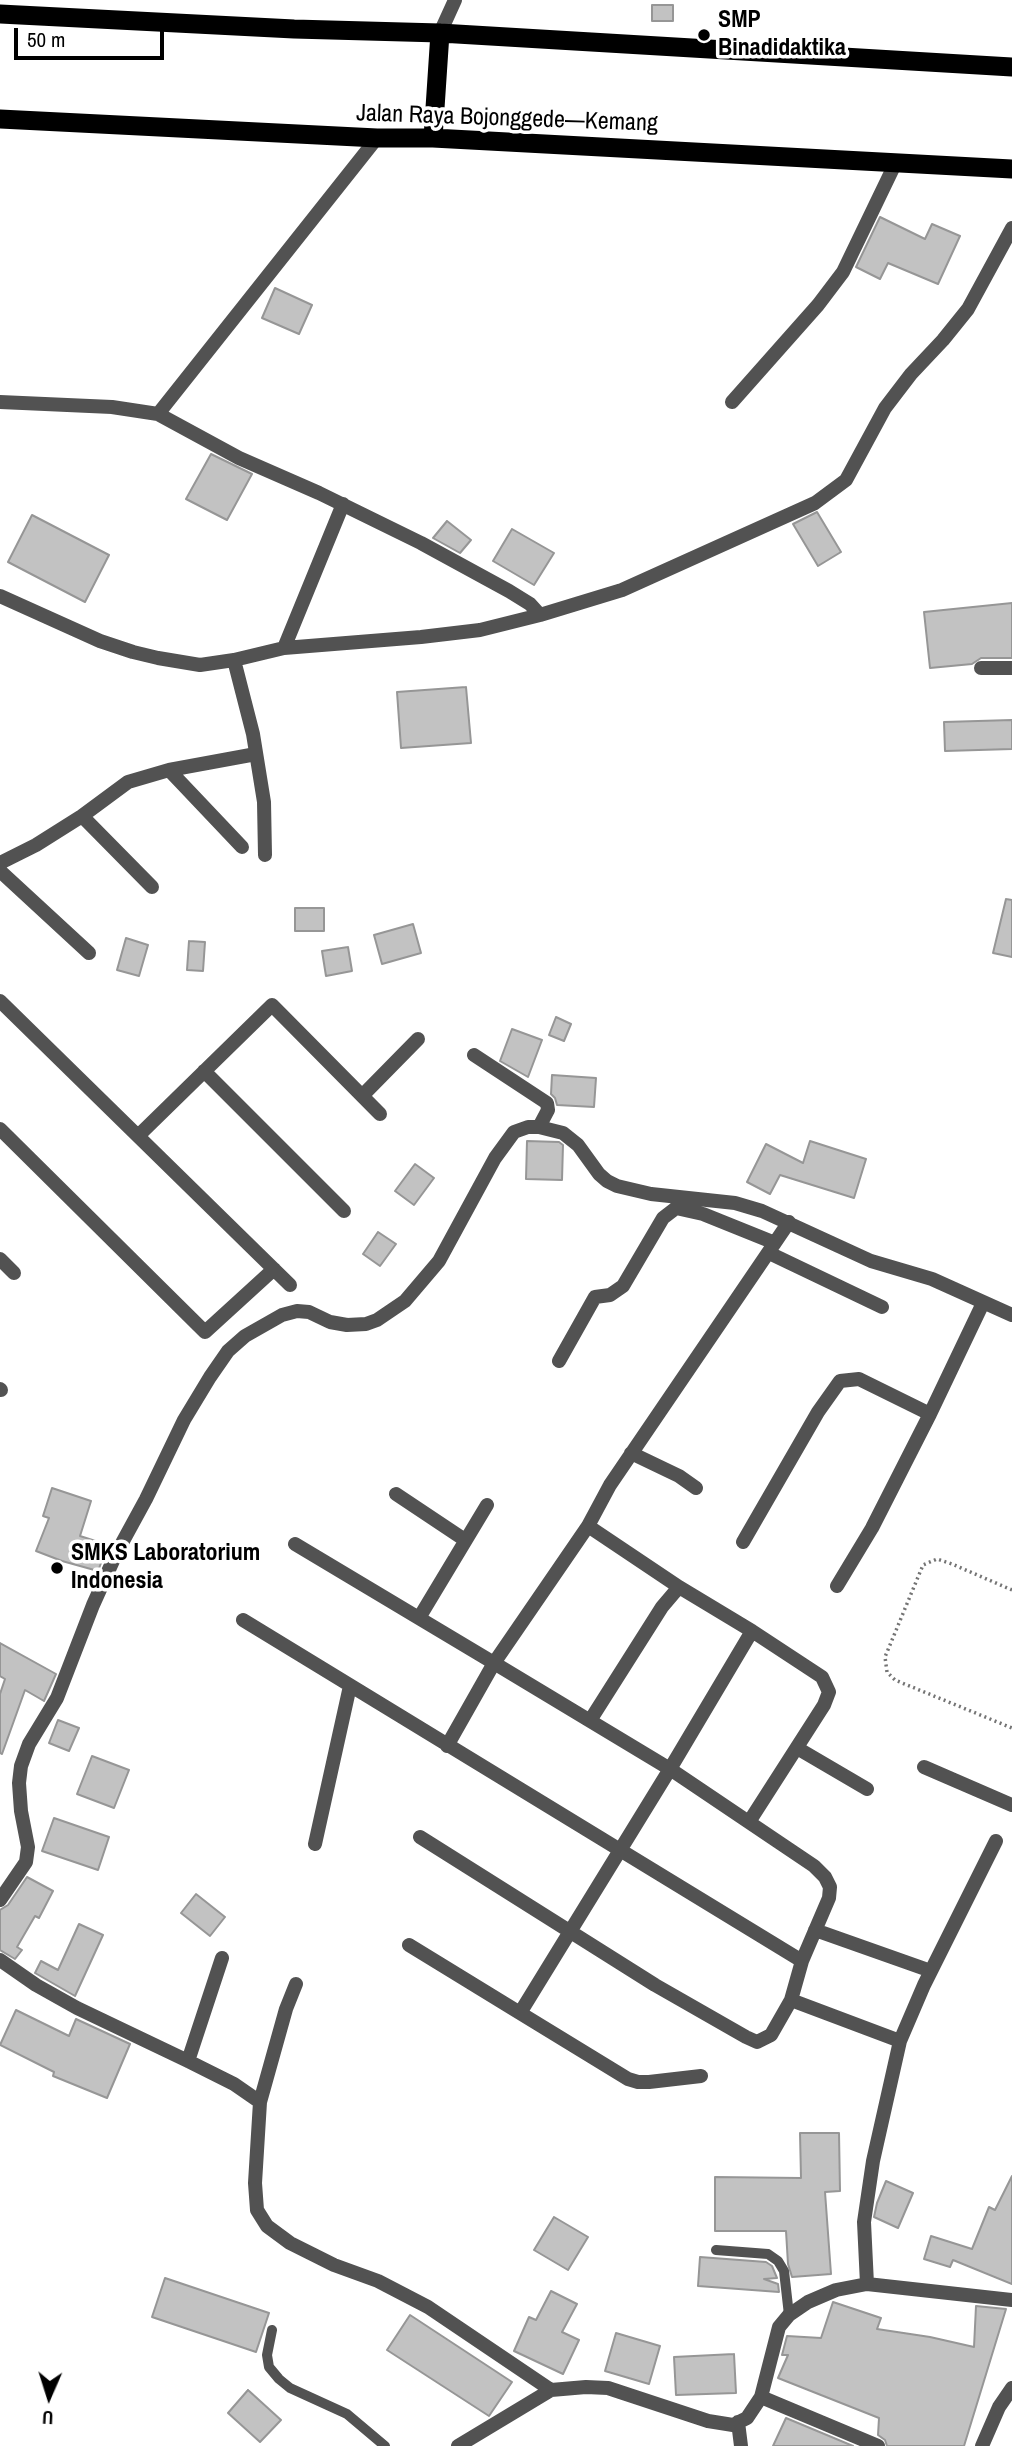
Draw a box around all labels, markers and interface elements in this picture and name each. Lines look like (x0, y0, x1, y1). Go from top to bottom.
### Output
place label: SMP Binadidaktika (718, 7, 846, 63)
scale bar (18, 14, 168, 58)
text: 50 m (27, 25, 65, 54)
marker: SMP Binadidaktika (696, 27, 712, 43)
street label: Jalan Raya Bojonggede—Kemang (356, 99, 658, 139)
place label: SMKS Laboratorium Indonesia (71, 1540, 260, 1596)
marker: SMKS Laboratorium Indonesia (49, 1560, 65, 1576)
north arrow (14, 2362, 84, 2432)
text: U (42, 2405, 54, 2431)

